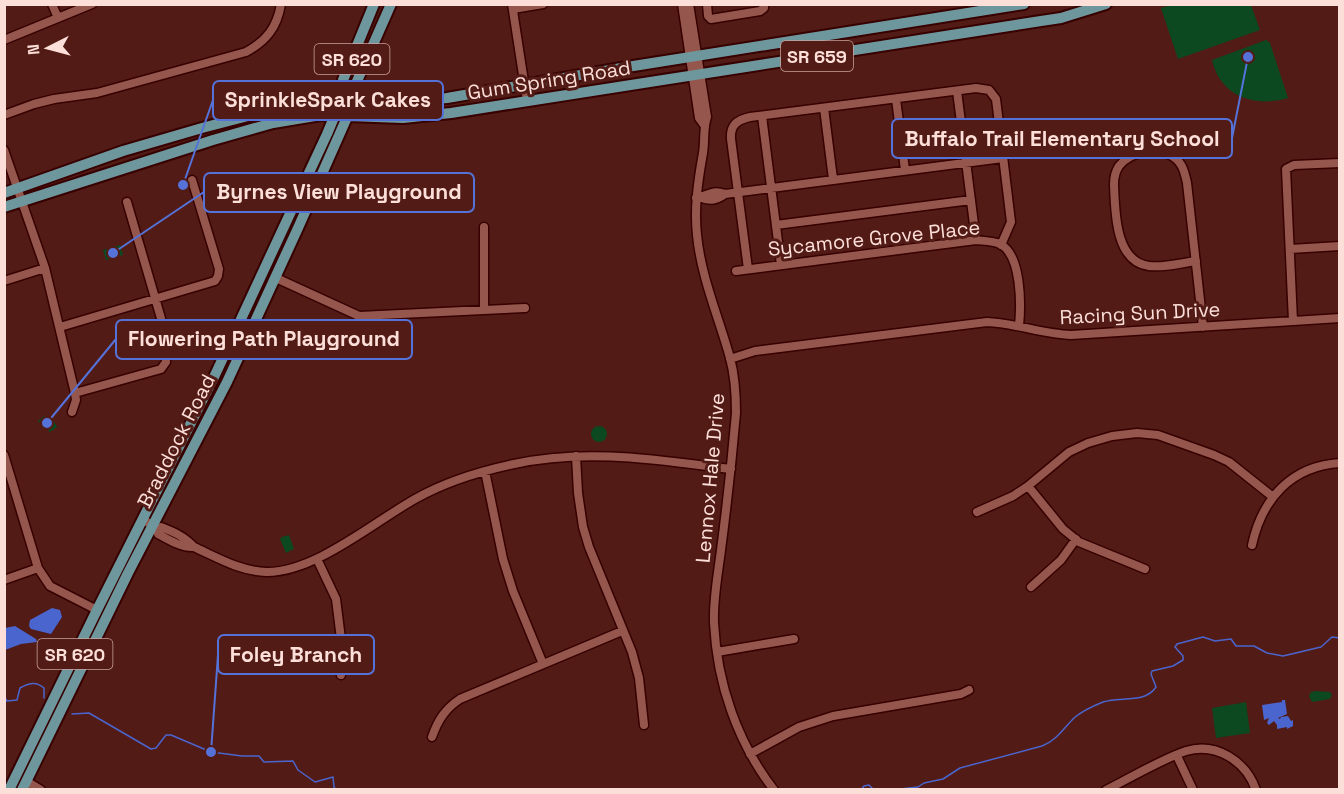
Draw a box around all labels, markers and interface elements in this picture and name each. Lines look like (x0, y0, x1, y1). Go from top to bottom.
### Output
north arrow (18, 18, 78, 78)
road number: SR 659 (781, 41, 853, 71)
text: N (23, 43, 45, 56)
road number: SR 620 (314, 44, 389, 74)
street label: Gum Spring Road (466, 54, 632, 106)
callout: SprinkleSpark Cakes (213, 81, 443, 120)
text: SprinkleSpark Cakes (225, 86, 431, 113)
callout: Buffalo Trail Elementary School (892, 119, 1232, 158)
text: Buffalo Trail Elementary School (904, 125, 1220, 152)
callout: Byrnes View Playground (204, 173, 474, 212)
text: Byrnes View Playground (216, 178, 462, 205)
street label: Sycamore Grove Place (767, 214, 981, 262)
street label: Racing Sun Drive (1059, 296, 1221, 330)
callout: Flowering Path Playground (116, 320, 412, 359)
text: Flowering Path Playground (128, 325, 400, 352)
street label: Braddock Road (131, 370, 221, 512)
street label: Lennox Hale Drive (690, 392, 730, 564)
callout: Foley Branch (218, 635, 374, 674)
road number: SR 620 (38, 639, 112, 669)
text: Foley Branch (230, 641, 362, 668)

